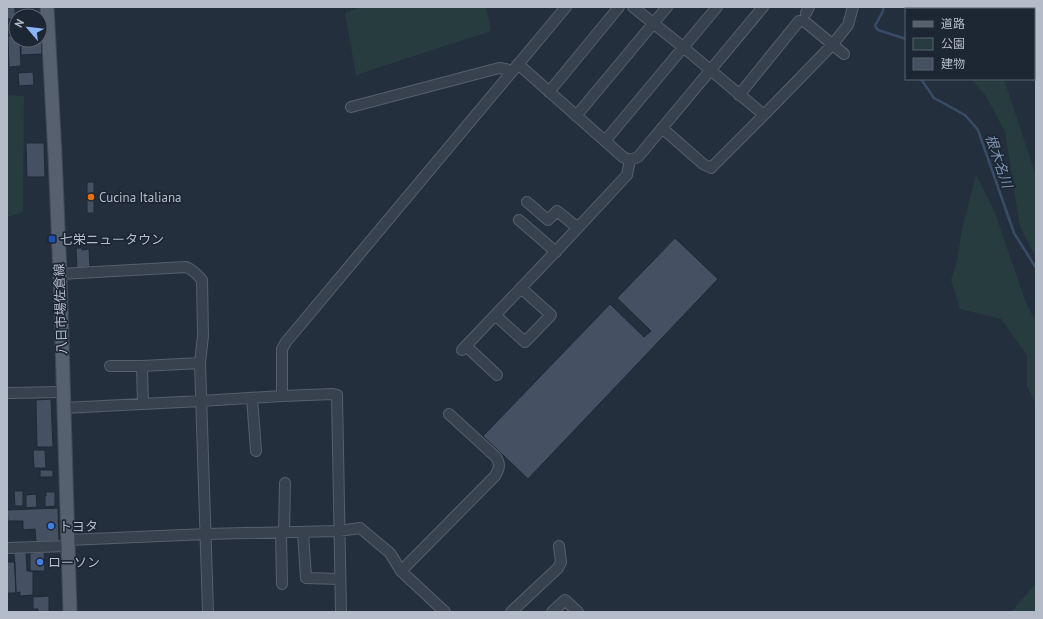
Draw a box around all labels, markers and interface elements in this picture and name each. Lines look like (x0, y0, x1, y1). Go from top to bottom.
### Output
north arrow (8, 8, 48, 48)
legend (905, 8, 1035, 80)
text: 道路 (941, 16, 965, 31)
text: N (11, 17, 27, 30)
text: 公園 (941, 36, 965, 51)
text: 建物 (941, 56, 965, 71)
water label: 根木名川 (981, 132, 1017, 192)
place label: Cucina Italiana (99, 189, 182, 206)
marker: Cucina Italiana (86, 192, 96, 202)
place label: 七栄ニュータウン (60, 231, 164, 248)
marker: 七栄ニュータウン (47, 234, 57, 244)
street label: 八日市場佐倉線 (50, 263, 71, 355)
place label: トヨタ (59, 518, 98, 535)
marker: トヨタ (46, 521, 56, 531)
place label: ローソン (48, 554, 100, 571)
marker: ローソン (35, 557, 45, 567)

